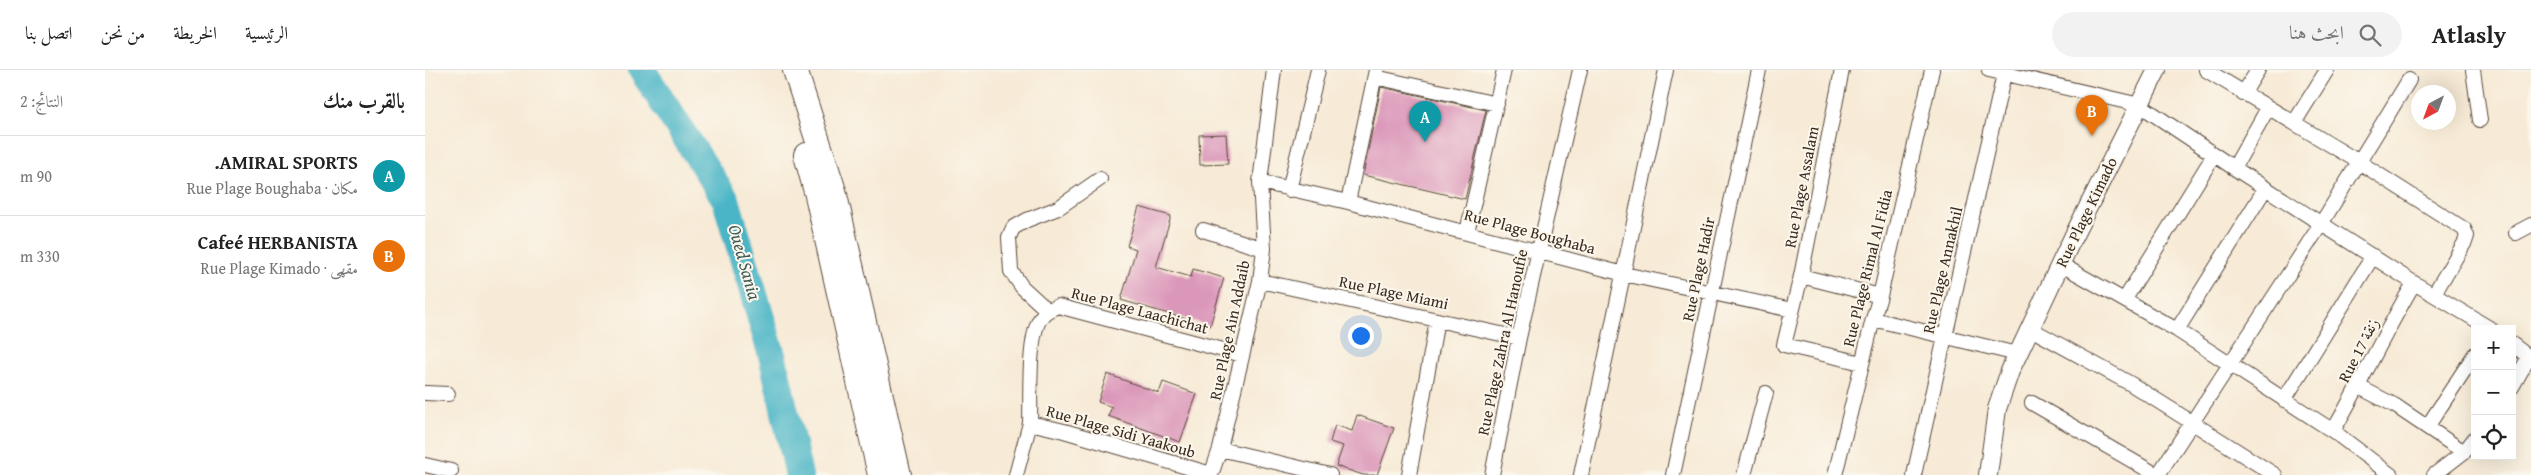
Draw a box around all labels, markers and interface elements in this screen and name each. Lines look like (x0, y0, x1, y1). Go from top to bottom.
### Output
search box (2052, 12, 2402, 57)
text: Atlasly (2432, 17, 2506, 52)
text: ابحث هنا (2289, 18, 2344, 46)
text: اتصل بنا (25, 19, 72, 46)
text: من نحن (100, 19, 145, 46)
text: الخريطة (173, 19, 217, 46)
text: الرئيسية (245, 19, 288, 46)
icon: search (2356, 21, 2384, 49)
text: بالقرب منك (323, 85, 405, 116)
north arrow (2411, 85, 2456, 130)
text: النتائج: 2 (20, 89, 63, 113)
pin: B (2076, 95, 2108, 136)
pin: A (1409, 101, 1441, 142)
street label: Rue Plage Assalam (1777, 124, 1825, 250)
text: AMIRAL SPORTS. (214, 148, 358, 176)
street label: Rue Plage Kimado (2049, 153, 2123, 271)
text: 90 m (20, 164, 52, 188)
text: A (384, 164, 394, 188)
text: مكان · Rue Plage Boughaba (187, 176, 358, 200)
street label: Rue Plage Rimal Al Fidia (1836, 186, 1898, 349)
street label: Rue Plage Boughaba (1462, 202, 1599, 260)
street label: Rue Plage Annakhil (1916, 204, 1968, 336)
street label: Rue Plage Hadir (1675, 214, 1721, 324)
water label: Oued Sania (721, 221, 769, 303)
text: Cafeé HERBANISTA (198, 228, 358, 256)
text: 330 m (20, 244, 60, 268)
text: B (384, 244, 394, 268)
street label: Rue Plage Zahra Al Hanoufie (1471, 247, 1533, 437)
text: مقهى · Rue Plage Kimado (201, 256, 358, 280)
street label: Rue Plage Ain Addaib (1202, 258, 1256, 402)
street label: Rue Plage Miami (1337, 269, 1451, 315)
street label: Rue Plage Laachichat (1069, 280, 1211, 340)
street label: Rue 17 زنقة (2332, 314, 2384, 386)
your location (1348, 323, 1374, 349)
map controls (2471, 325, 2516, 460)
button: + (2471, 325, 2516, 370)
button: − (2471, 370, 2516, 415)
street label: Rue Plage Sidi Yaakoub (1044, 398, 1198, 464)
button: locate (2471, 415, 2516, 460)

